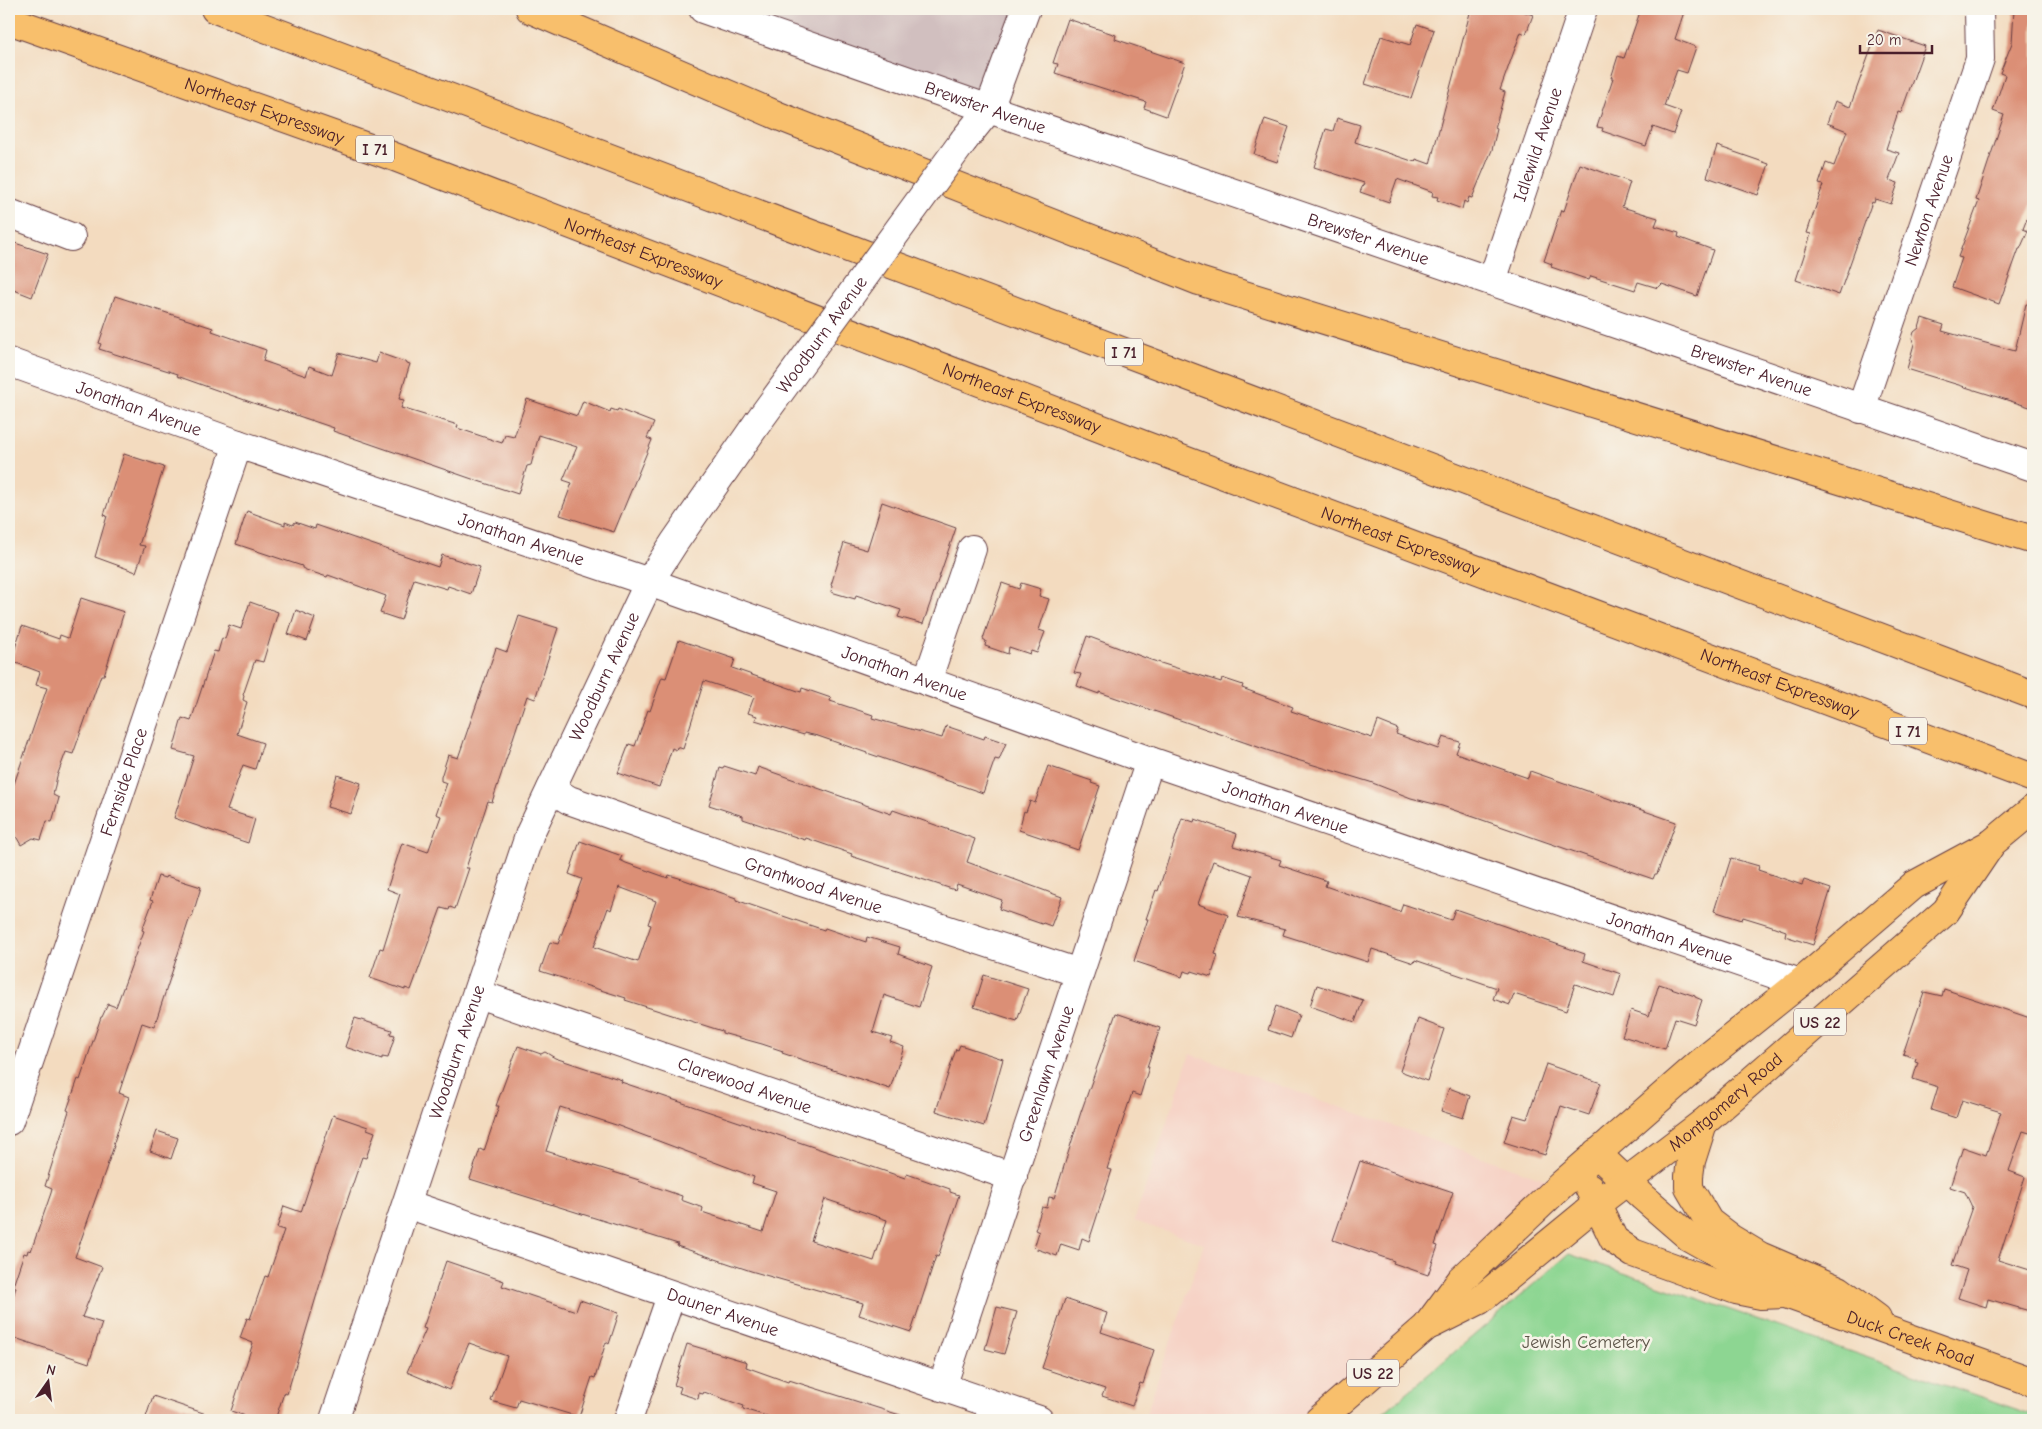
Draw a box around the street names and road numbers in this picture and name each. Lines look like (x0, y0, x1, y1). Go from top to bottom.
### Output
street label: Northeast Expressway (182, 73, 348, 149)
street label: Brewster Avenue (922, 77, 1049, 139)
street label: Idlewild Avenue (1509, 85, 1567, 204)
road number: I 71 (356, 136, 394, 162)
street label: Newton Avenue (1900, 152, 1958, 269)
street label: Brewster Avenue (1305, 209, 1432, 270)
street label: Northeast Expressway (561, 213, 726, 293)
street label: Woodburn Avenue (772, 272, 872, 398)
road number: I 71 (1105, 338, 1143, 366)
street label: Brewster Avenue (1688, 340, 1815, 401)
street label: Northeast Expressway (939, 359, 1105, 439)
street label: Jonathan Avenue (73, 377, 204, 441)
street label: Northeast Expressway (1318, 502, 1484, 581)
street label: Jonathan Avenue (455, 509, 587, 571)
street label: Woodburn Avenue (565, 609, 644, 745)
street label: Jonathan Avenue (839, 642, 970, 706)
street label: Northeast Expressway (1697, 644, 1863, 723)
road number: I 71 (1889, 718, 1927, 744)
street label: Fernside Place (96, 725, 152, 839)
street label: Jonathan Avenue (1219, 776, 1351, 839)
street label: Grantwood Avenue (742, 853, 885, 919)
street label: Jonathan Avenue (1604, 908, 1735, 970)
street label: Woodburn Avenue (425, 982, 490, 1122)
street label: Greenlawn Avenue (1014, 1003, 1079, 1145)
road number: US 22 (1794, 1009, 1846, 1036)
street label: Montgomery Road (1665, 1049, 1787, 1156)
street label: Clarewood Avenue (675, 1053, 814, 1118)
street label: Dauner Avenue (664, 1284, 782, 1341)
street label: Duck Creek Road (1844, 1306, 1977, 1371)
road number: US 22 (1347, 1360, 1399, 1386)

